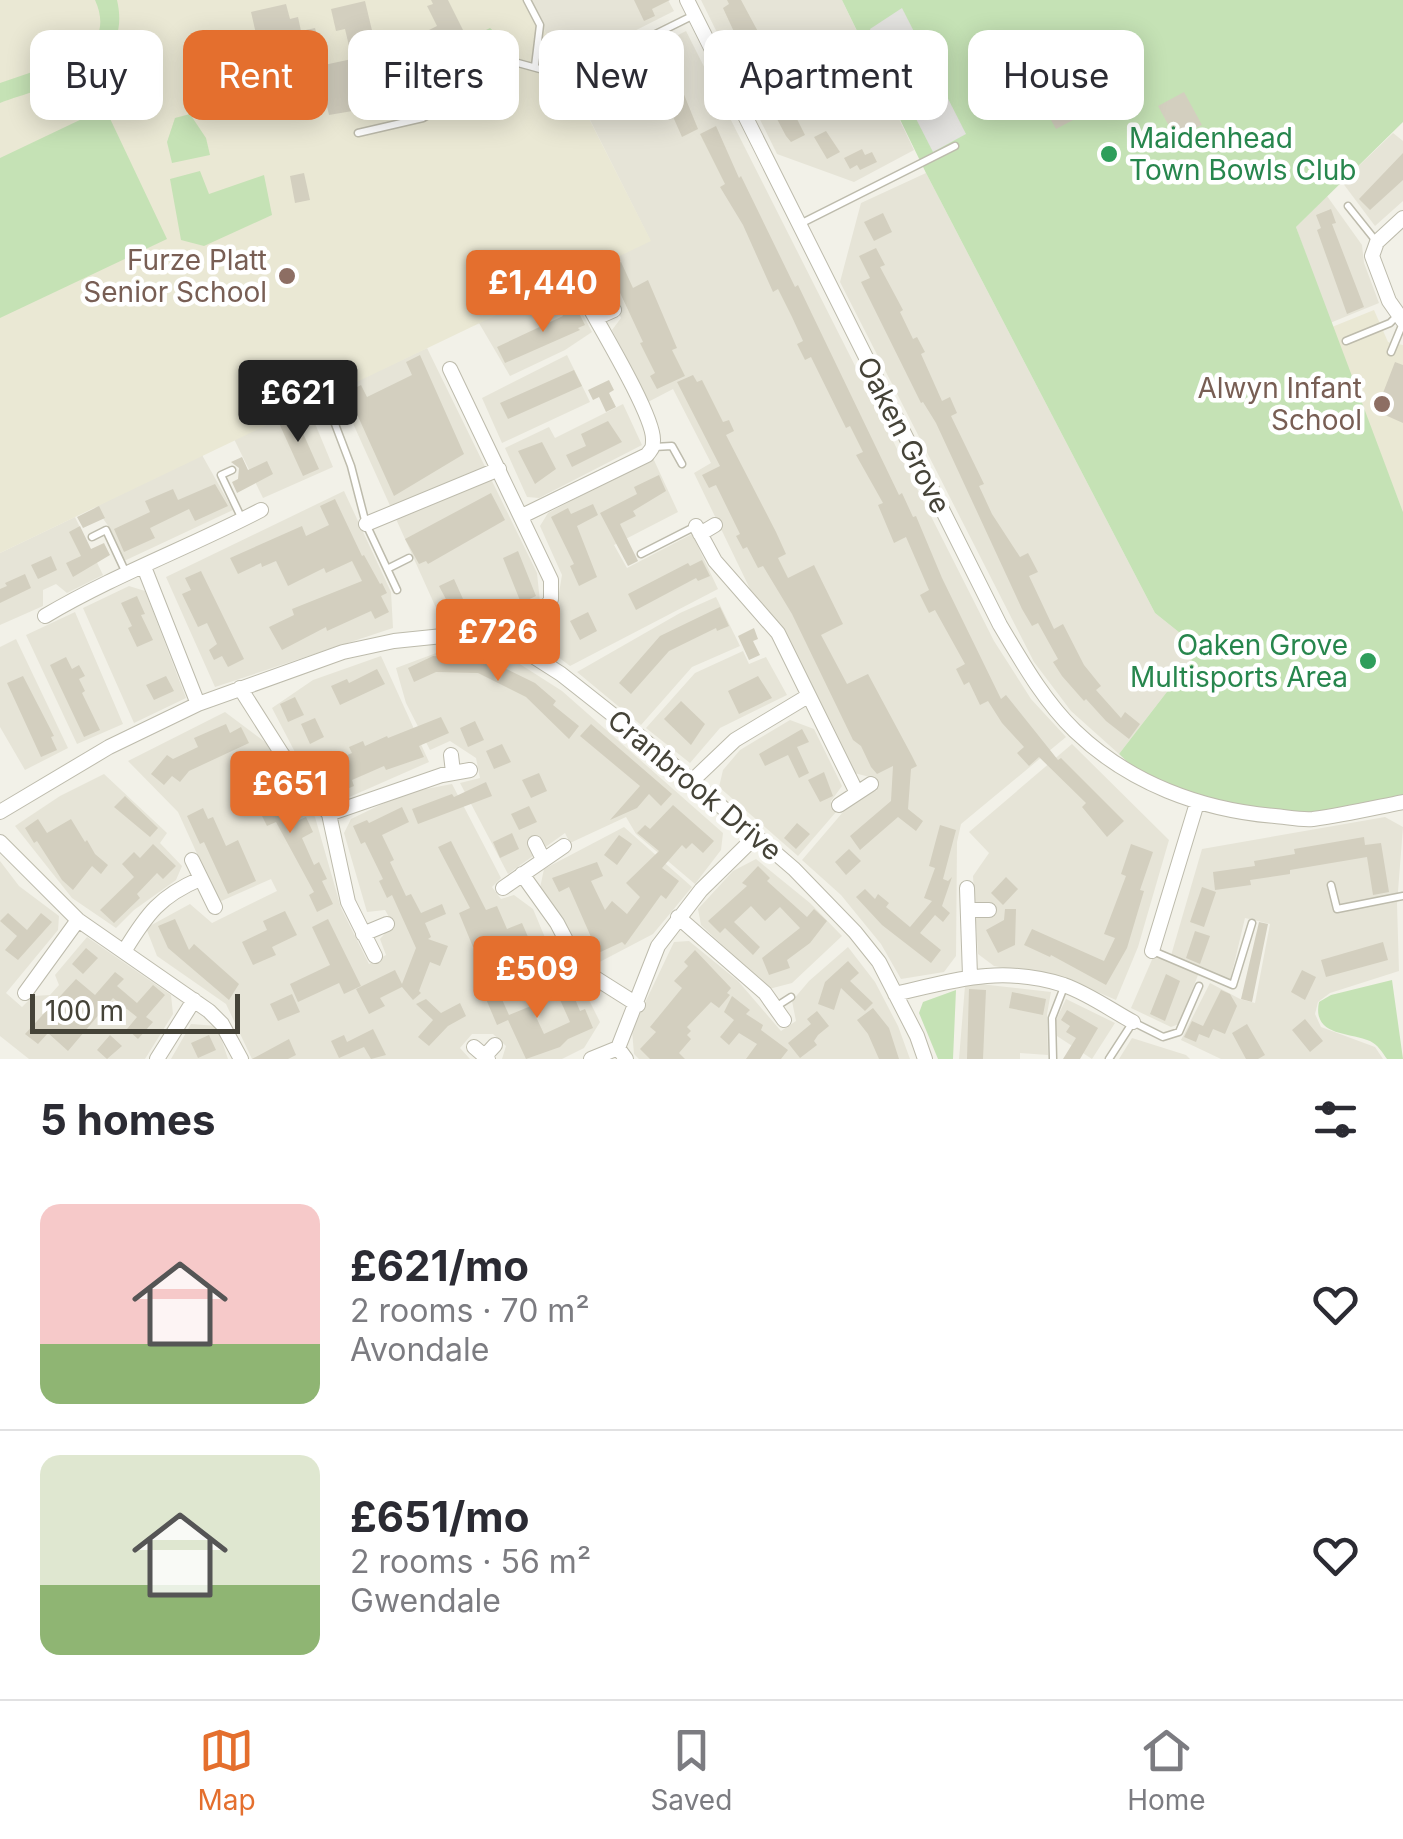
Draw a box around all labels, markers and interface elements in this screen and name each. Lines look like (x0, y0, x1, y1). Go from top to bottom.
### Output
chip: Buy (30, 30, 163, 120)
chip: Rent (183, 30, 328, 120)
chip: Filters (348, 30, 519, 120)
chip: New (539, 30, 684, 120)
chip: Apartment (704, 30, 948, 120)
chip: House (968, 30, 1144, 120)
place label: Maidenhead Town Bowls Club (1129, 121, 1356, 187)
marker: Maidenhead Town Bowls Club (1098, 143, 1120, 165)
place label: Furze Platt Senior School (83, 243, 267, 309)
pin: £1,440 (462, 250, 624, 335)
text: £1,440 (488, 263, 598, 302)
marker: Furze Platt Senior School (276, 265, 298, 287)
street label: Oaken Grove (850, 351, 958, 519)
pin: £621 (239, 360, 357, 445)
place label: Alwyn Infant School (1197, 371, 1362, 437)
text: £621 (260, 373, 336, 412)
marker: Alwyn Infant School (1371, 393, 1393, 415)
pin: £726 (439, 599, 557, 684)
text: £726 (458, 612, 538, 651)
place label: Oaken Grove Multisports Area (1130, 628, 1348, 694)
marker: Oaken Grove Multisports Area (1357, 650, 1379, 672)
street label: Cranbrook Drive (601, 702, 789, 868)
pin: £651 (231, 751, 349, 836)
text: £651 (252, 764, 328, 803)
pin: £509 (478, 936, 596, 1021)
text: £509 (495, 949, 579, 988)
scale bar (30, 989, 240, 1034)
text: 100 m (45, 994, 124, 1028)
icon: filters (1308, 1092, 1363, 1147)
text: 5 homes (40, 1094, 216, 1145)
text: £621/mo (350, 1240, 529, 1291)
icon: home (120, 1244, 240, 1364)
icon: heart (1308, 1277, 1363, 1332)
text: 2 rooms · 70 m² (350, 1291, 590, 1330)
text: Avondale (350, 1330, 489, 1369)
text: £651/mo (350, 1491, 529, 1542)
icon: home (120, 1495, 240, 1615)
icon: heart (1308, 1528, 1363, 1583)
text: 2 rooms · 56 m² (350, 1542, 591, 1581)
text: Gwendale (350, 1581, 501, 1620)
tab: Map (197, 1723, 256, 1817)
tab: Saved (650, 1723, 732, 1817)
tab: Home (1127, 1723, 1206, 1817)

